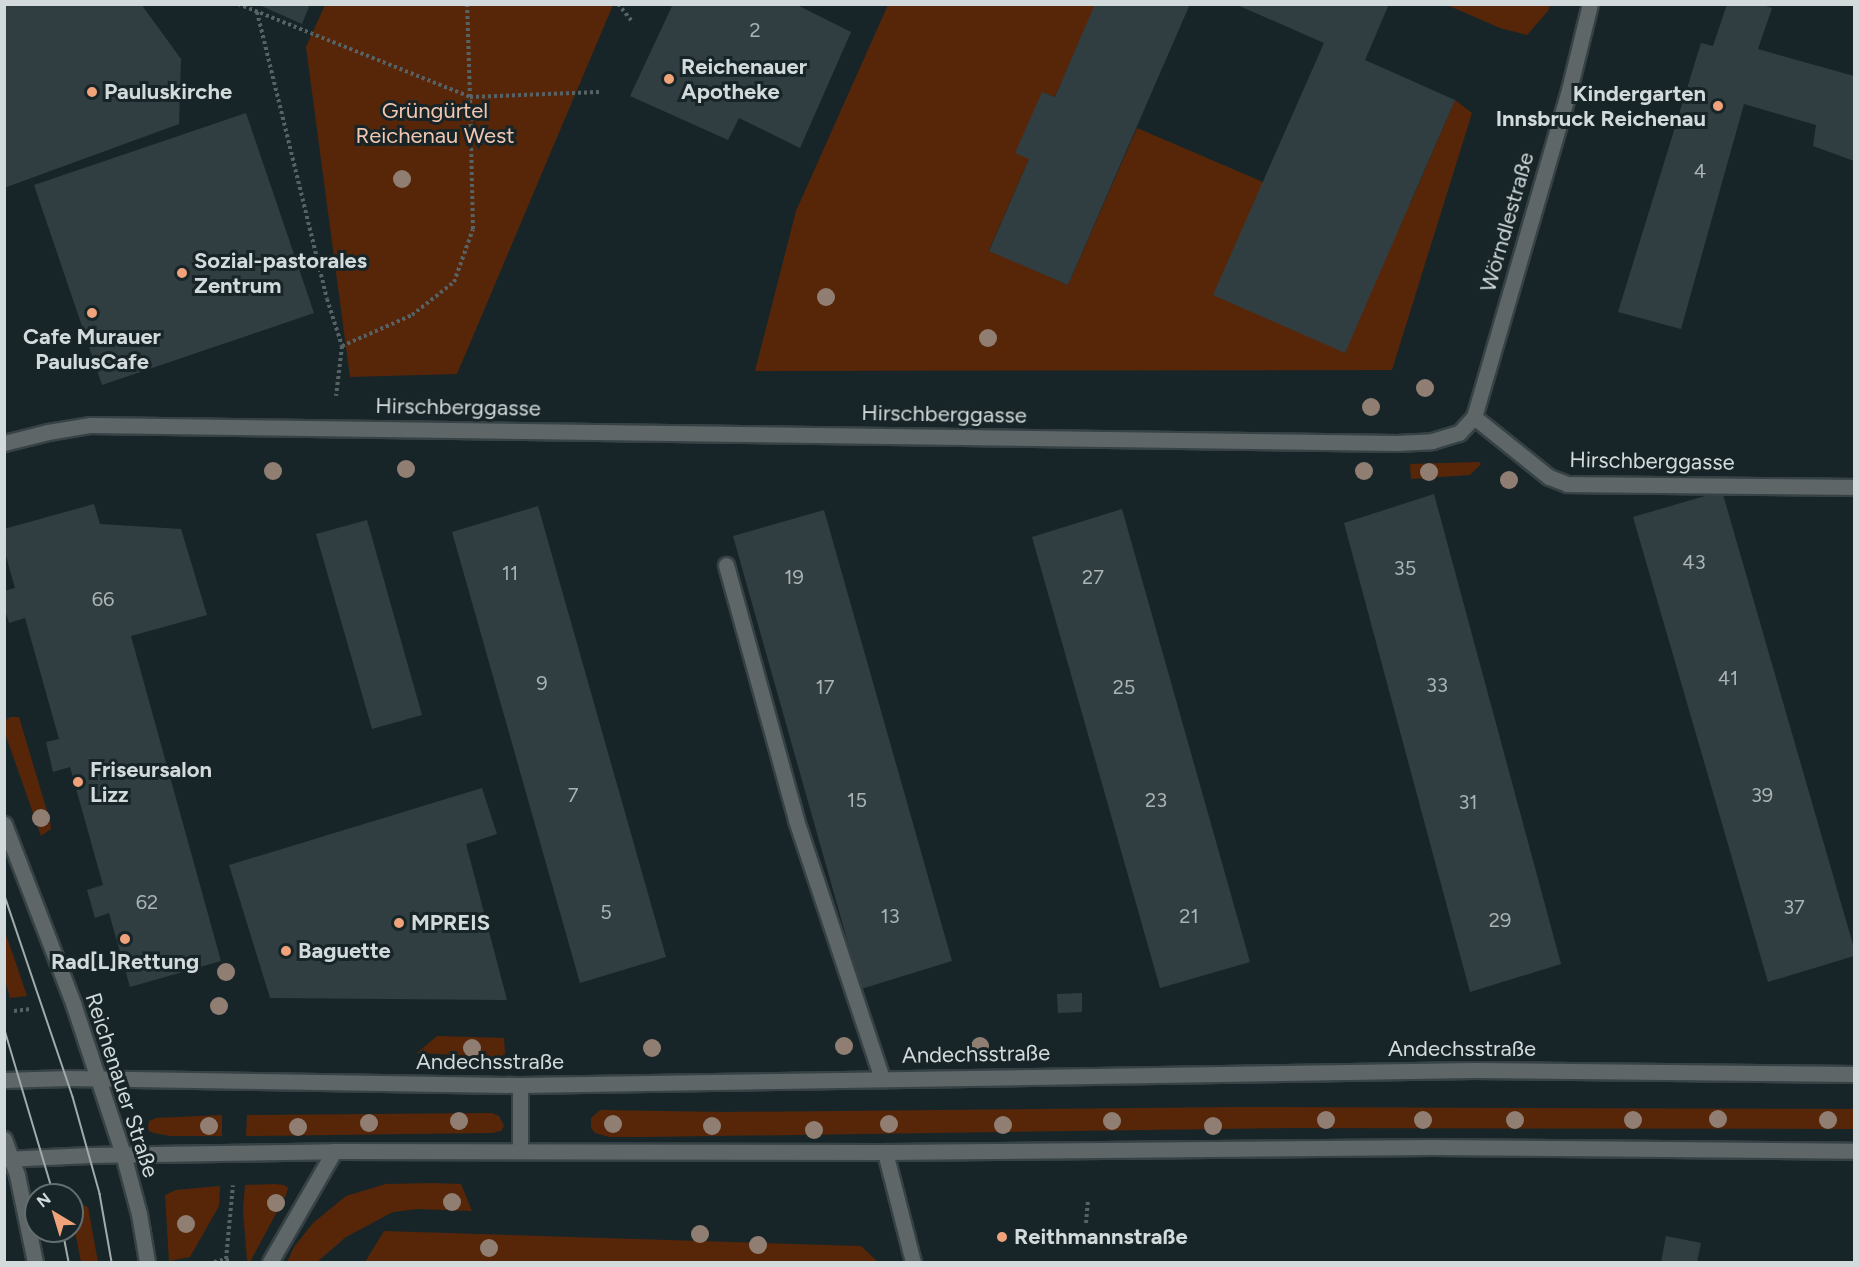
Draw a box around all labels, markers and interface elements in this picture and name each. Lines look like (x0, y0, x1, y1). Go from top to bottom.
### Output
house number: 2 (749, 18, 761, 42)
place label: Reichenauer Apotheke (681, 53, 807, 104)
marker: Reichenauer Apotheke (662, 72, 676, 86)
place label: Pauluskirche (104, 79, 232, 105)
place label: Kindergarten Innsbruck Reichenau (1496, 80, 1706, 132)
marker: Pauluskirche (85, 85, 99, 99)
park label: Grüngürtel Reichenau West (355, 97, 515, 148)
marker: Kindergarten Innsbruck Reichenau (1711, 99, 1725, 113)
street label: Wörndlestraße (1474, 149, 1540, 295)
house number: 4 (1694, 159, 1706, 183)
place label: Sozial-pastorales Zentrum (194, 247, 367, 298)
marker: Sozial-pastorales Zentrum (175, 266, 189, 280)
marker: Cafe Murauer PaulusCafe (85, 306, 99, 320)
place label: Cafe Murauer PaulusCafe (23, 323, 161, 374)
street label: Hirschberggasse (375, 392, 541, 422)
street label: Hirschberggasse (861, 399, 1027, 429)
street label: Hirschberggasse (1569, 446, 1735, 476)
house number: 43 (1682, 550, 1706, 574)
house number: 35 (1394, 556, 1416, 580)
house number: 11 (502, 561, 518, 585)
house number: 19 (784, 565, 804, 589)
house number: 27 (1082, 565, 1104, 589)
house number: 66 (92, 587, 114, 611)
house number: 41 (1718, 666, 1738, 690)
house number: 9 (536, 671, 548, 695)
house number: 33 (1426, 673, 1448, 697)
house number: 17 (816, 675, 834, 699)
house number: 25 (1113, 675, 1135, 699)
place label: Friseursalon Lizz (90, 756, 212, 807)
marker: Friseursalon Lizz (71, 775, 85, 789)
house number: 7 (568, 783, 578, 807)
house number: 39 (1751, 783, 1773, 807)
house number: 15 (847, 788, 867, 812)
house number: 23 (1145, 788, 1167, 812)
house number: 31 (1458, 790, 1478, 814)
house number: 62 (136, 890, 158, 914)
house number: 37 (1783, 895, 1805, 919)
house number: 5 (600, 900, 612, 924)
house number: 13 (880, 904, 900, 928)
house number: 21 (1179, 904, 1199, 928)
house number: 29 (1489, 908, 1511, 932)
place label: MPREIS (411, 910, 490, 936)
marker: MPREIS (392, 916, 406, 930)
marker: Rad[L]Rettung (118, 932, 132, 946)
place label: Baguette (298, 938, 391, 964)
marker: Baguette (279, 944, 293, 958)
place label: Rad[L]Rettung (51, 949, 199, 975)
street label: Reichenauer Straße (80, 989, 164, 1181)
street label: Andechsstraße (1388, 1036, 1536, 1062)
street label: Andechsstraße (902, 1040, 1050, 1068)
street label: Andechsstraße (416, 1049, 564, 1075)
north arrow (24, 1183, 84, 1243)
text: N (33, 1189, 55, 1211)
place label: Reithmannstraße (1014, 1224, 1188, 1250)
marker: Reithmannstraße (995, 1230, 1009, 1244)

